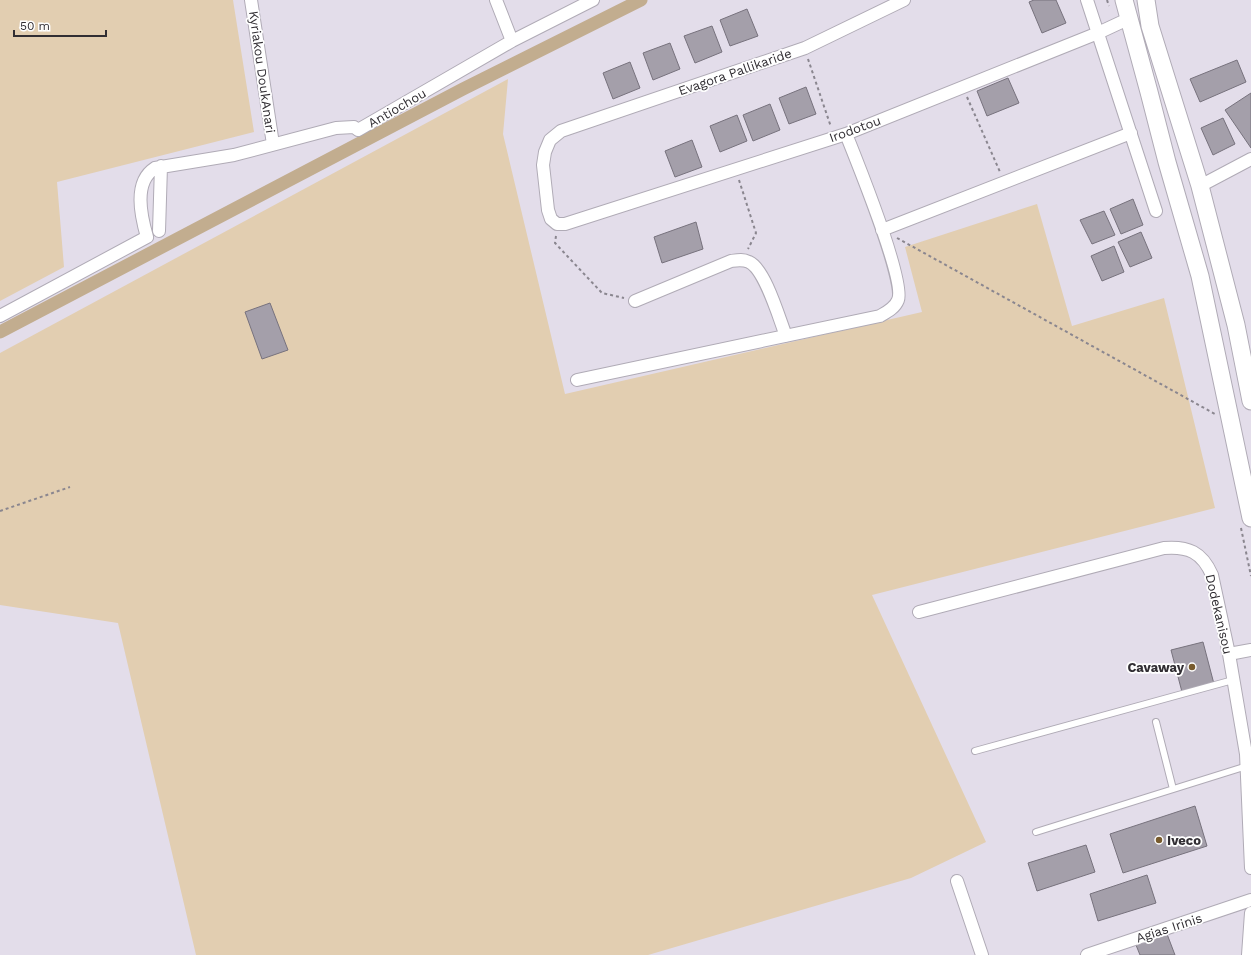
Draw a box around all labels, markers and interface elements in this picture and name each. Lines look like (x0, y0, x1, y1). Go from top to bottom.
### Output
street label: Kyriakou DoukAnari (246, 10, 278, 134)
scale bar (14, 12, 106, 38)
text: 50 m (20, 19, 50, 33)
street label: Evagora Pallikaride (676, 46, 794, 98)
street label: Antiochou (365, 85, 429, 131)
street label: Irodotou (827, 113, 883, 145)
street label: Dodekanisou (1203, 573, 1235, 655)
place label: Cavaway (1127, 660, 1185, 675)
marker: Cavaway (1187, 662, 1197, 672)
place label: Iveco (1167, 833, 1201, 848)
marker: Iveco (1154, 835, 1164, 845)
street label: Agias Irinis (1134, 910, 1204, 946)

